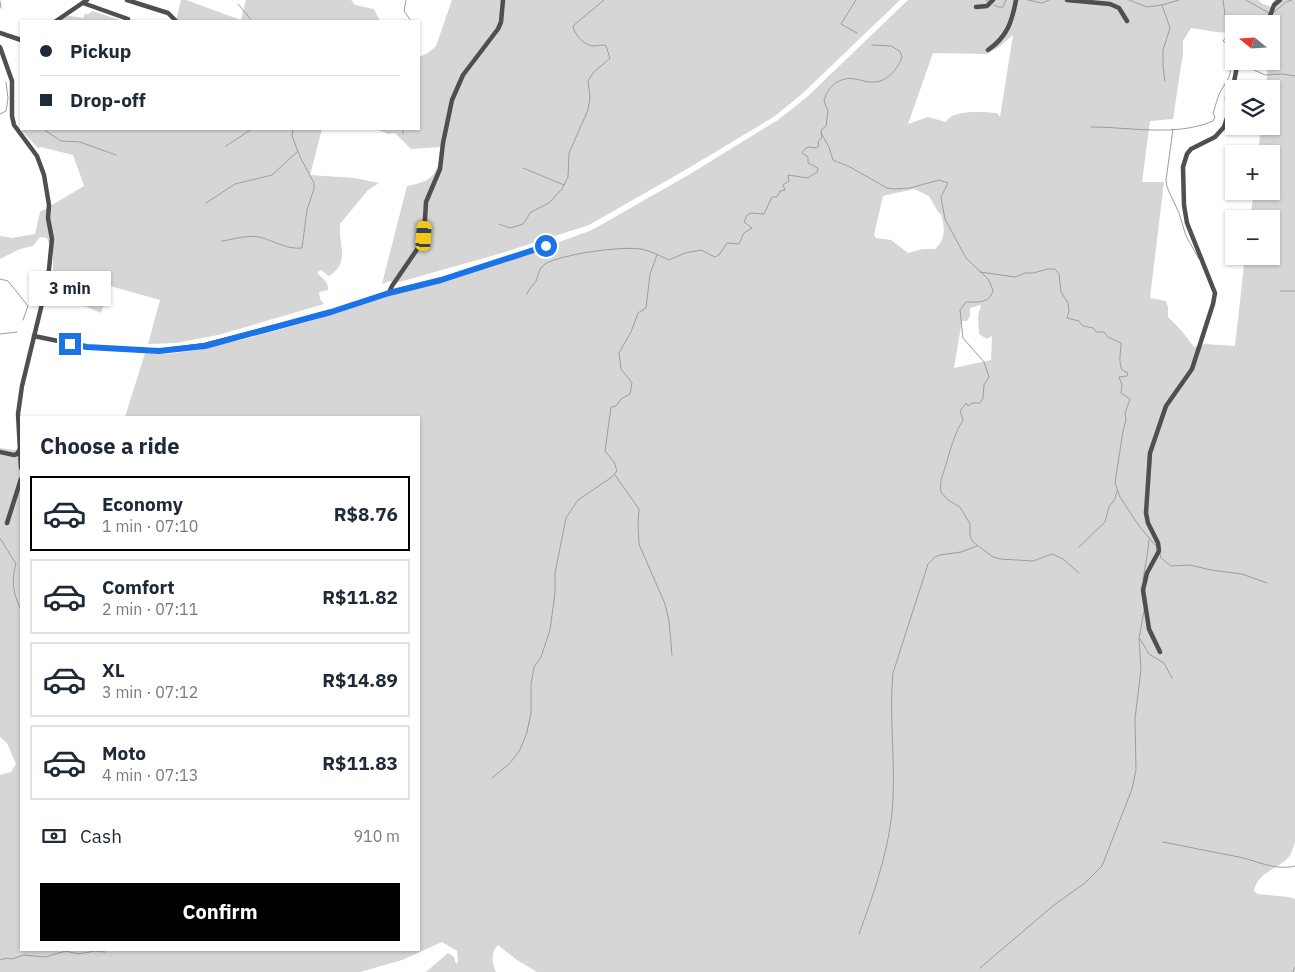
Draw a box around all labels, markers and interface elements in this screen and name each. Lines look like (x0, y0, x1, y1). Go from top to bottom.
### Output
north arrow (1225, 15, 1280, 70)
map controls (1225, 15, 1280, 265)
text: Pickup (70, 39, 131, 63)
button: layers (1225, 80, 1280, 135)
text: Drop-off (70, 88, 146, 112)
button: + (1225, 145, 1280, 200)
button: − (1225, 210, 1280, 265)
car (415, 221, 432, 251)
route start (535, 235, 557, 257)
callout: 3 min (29, 272, 111, 306)
text: 3 min (49, 278, 91, 298)
route end (59, 333, 81, 355)
text: Choose a ride (40, 431, 180, 460)
icon: car (42, 491, 87, 536)
text: Economy (102, 492, 183, 516)
text: R$8.76 (334, 502, 398, 526)
text: 1 min · 07:10 (102, 516, 198, 536)
icon: car (42, 574, 87, 619)
text: Comfort (102, 575, 175, 599)
text: R$11.82 (322, 585, 398, 609)
text: 2 min · 07:11 (102, 599, 198, 619)
icon: car (42, 657, 87, 702)
text: XL (102, 658, 125, 682)
text: R$14.89 (322, 668, 398, 692)
text: 3 min · 07:12 (102, 682, 198, 702)
icon: car (42, 740, 87, 785)
text: Moto (102, 741, 146, 765)
text: R$11.83 (322, 751, 398, 775)
text: 4 min · 07:13 (102, 765, 198, 785)
icon: cash (40, 822, 68, 850)
text: Cash (80, 824, 122, 848)
text: 910 m (353, 826, 400, 846)
button: Confirm (40, 883, 400, 941)

